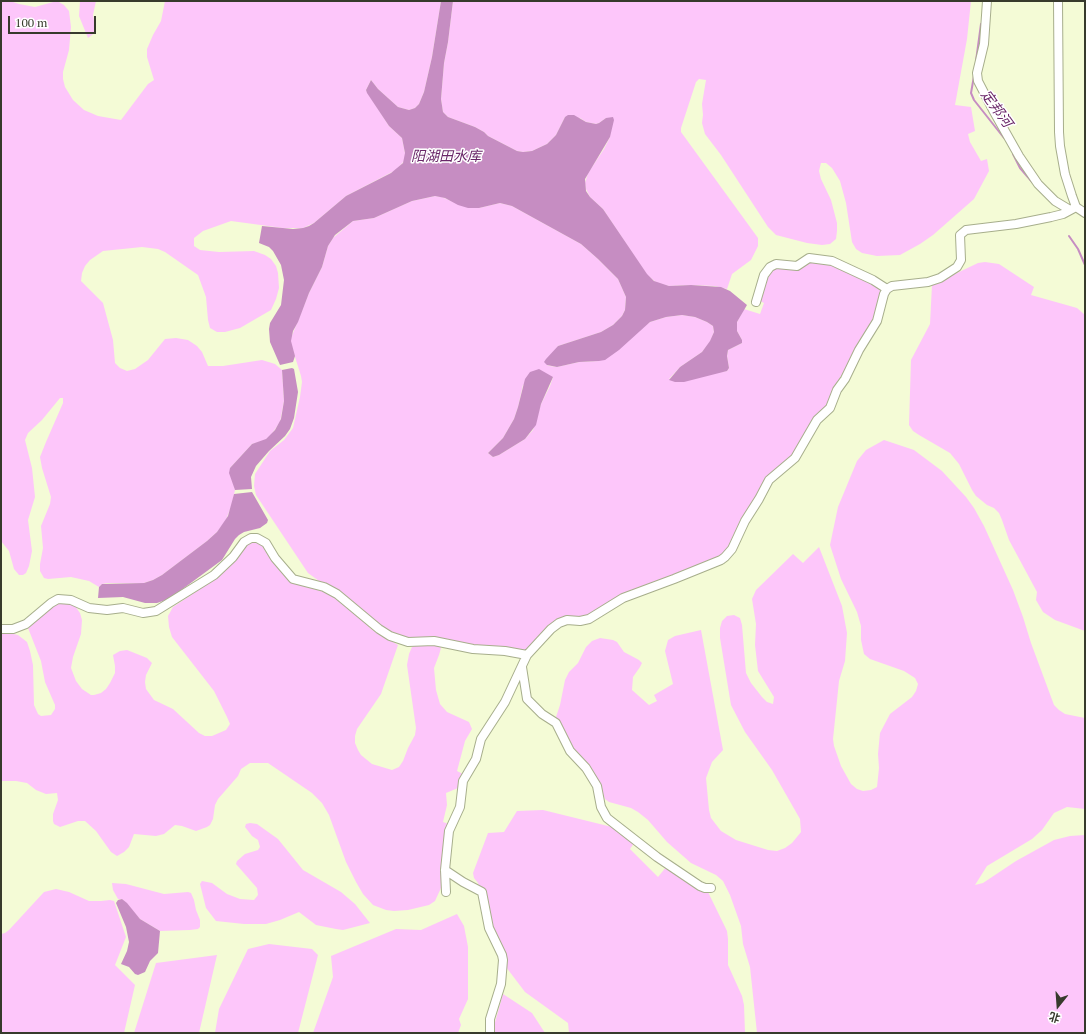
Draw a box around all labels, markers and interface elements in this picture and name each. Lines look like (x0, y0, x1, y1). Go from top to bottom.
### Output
scale bar (10, 8, 98, 34)
text: 100 m (15, 15, 47, 30)
water label: 定邦河 (977, 87, 1015, 131)
water label: 阳湖田水库 (411, 149, 481, 165)
north arrow (1038, 986, 1078, 1026)
text: 北 (1047, 1009, 1062, 1026)

